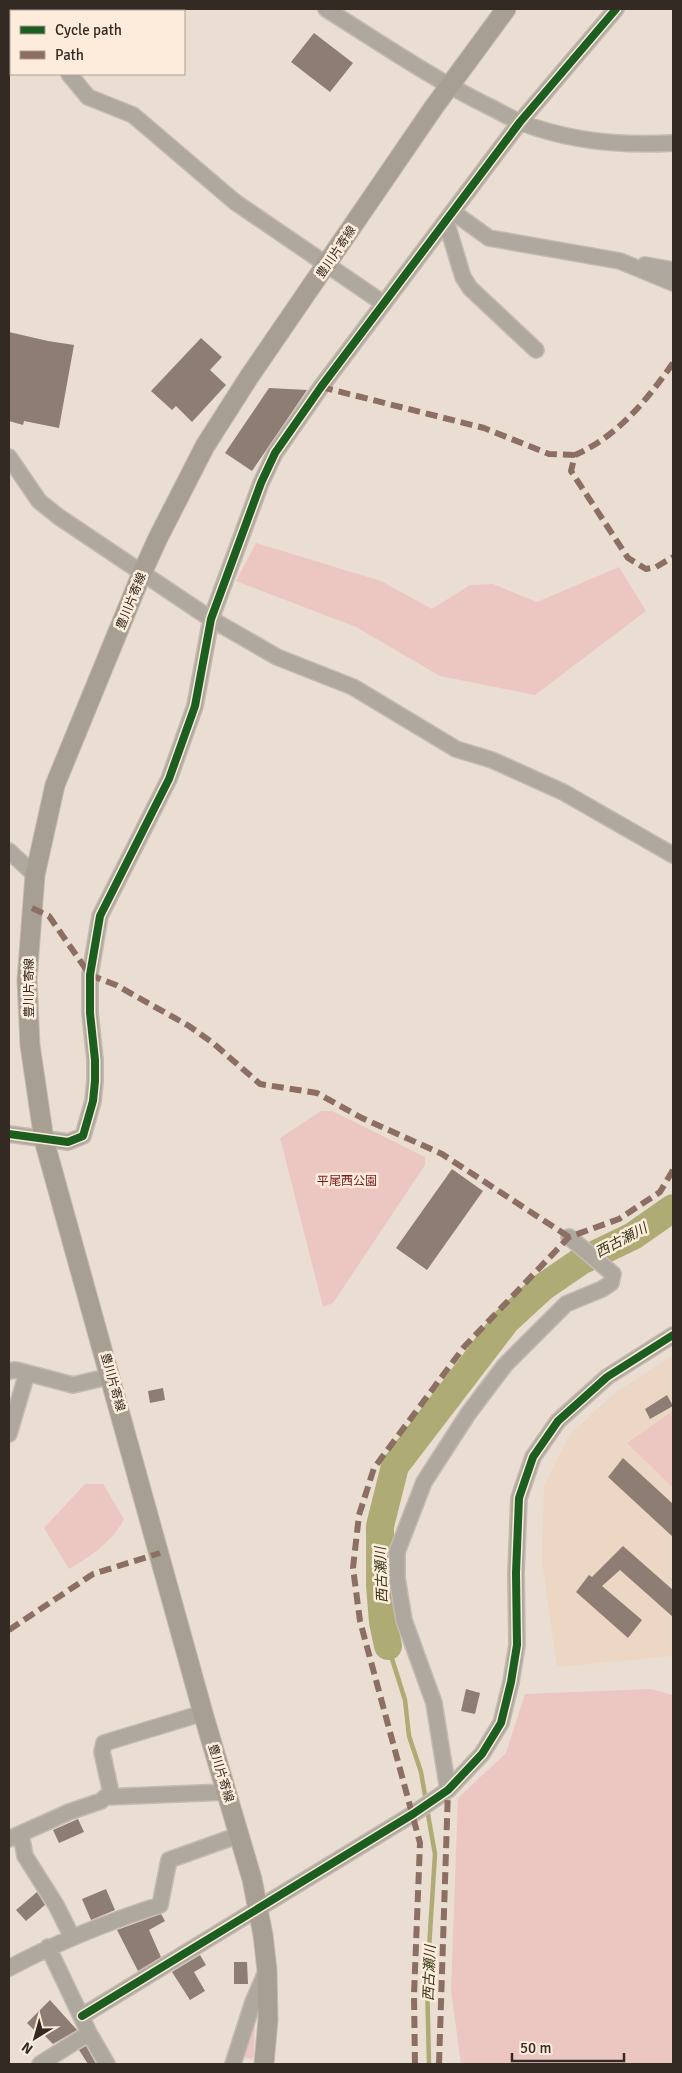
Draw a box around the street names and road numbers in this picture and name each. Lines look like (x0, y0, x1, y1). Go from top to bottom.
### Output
street label: 豊川片寄線 (313, 223, 359, 281)
street label: 豊川片寄線 (113, 571, 150, 632)
street label: 豊川片寄線 (22, 958, 37, 1018)
street label: 豊川片寄線 (97, 1351, 128, 1413)
street label: 豊川片寄線 (205, 1742, 236, 1804)

